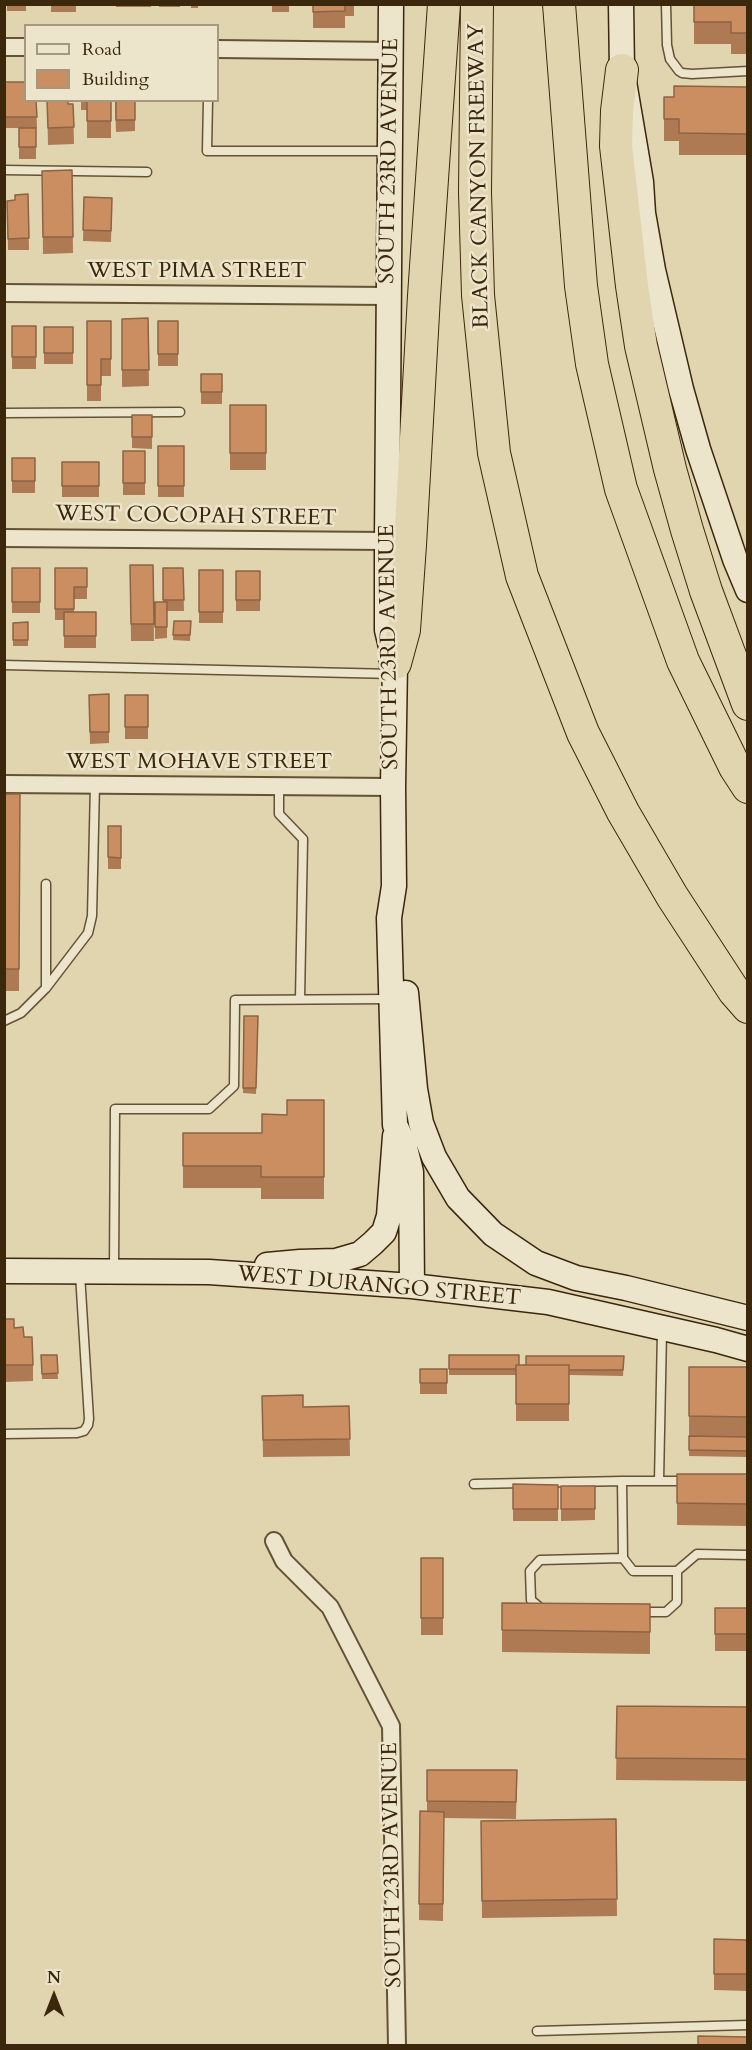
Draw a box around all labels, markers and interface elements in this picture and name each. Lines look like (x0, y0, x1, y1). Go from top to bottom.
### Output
street label: BLACK CANYON FREEWAY (464, 23, 496, 329)
legend (24, 24, 219, 102)
text: Road (82, 37, 122, 62)
street label: SOUTH 23RD AVENUE (375, 38, 405, 284)
text: Building (82, 67, 149, 92)
street label: WEST PIMA STREET (87, 259, 307, 285)
street label: WEST COCOPAH STREET (55, 501, 337, 533)
street label: SOUTH 23RD AVENUE (375, 524, 405, 770)
street label: WEST MOHAVE STREET (66, 750, 332, 776)
street label: WEST DURANGO STREET (236, 1261, 522, 1313)
street label: SOUTH 23RD AVENUE (378, 1742, 408, 1988)
north arrow (24, 1966, 84, 2026)
text: N (47, 1967, 61, 1989)

